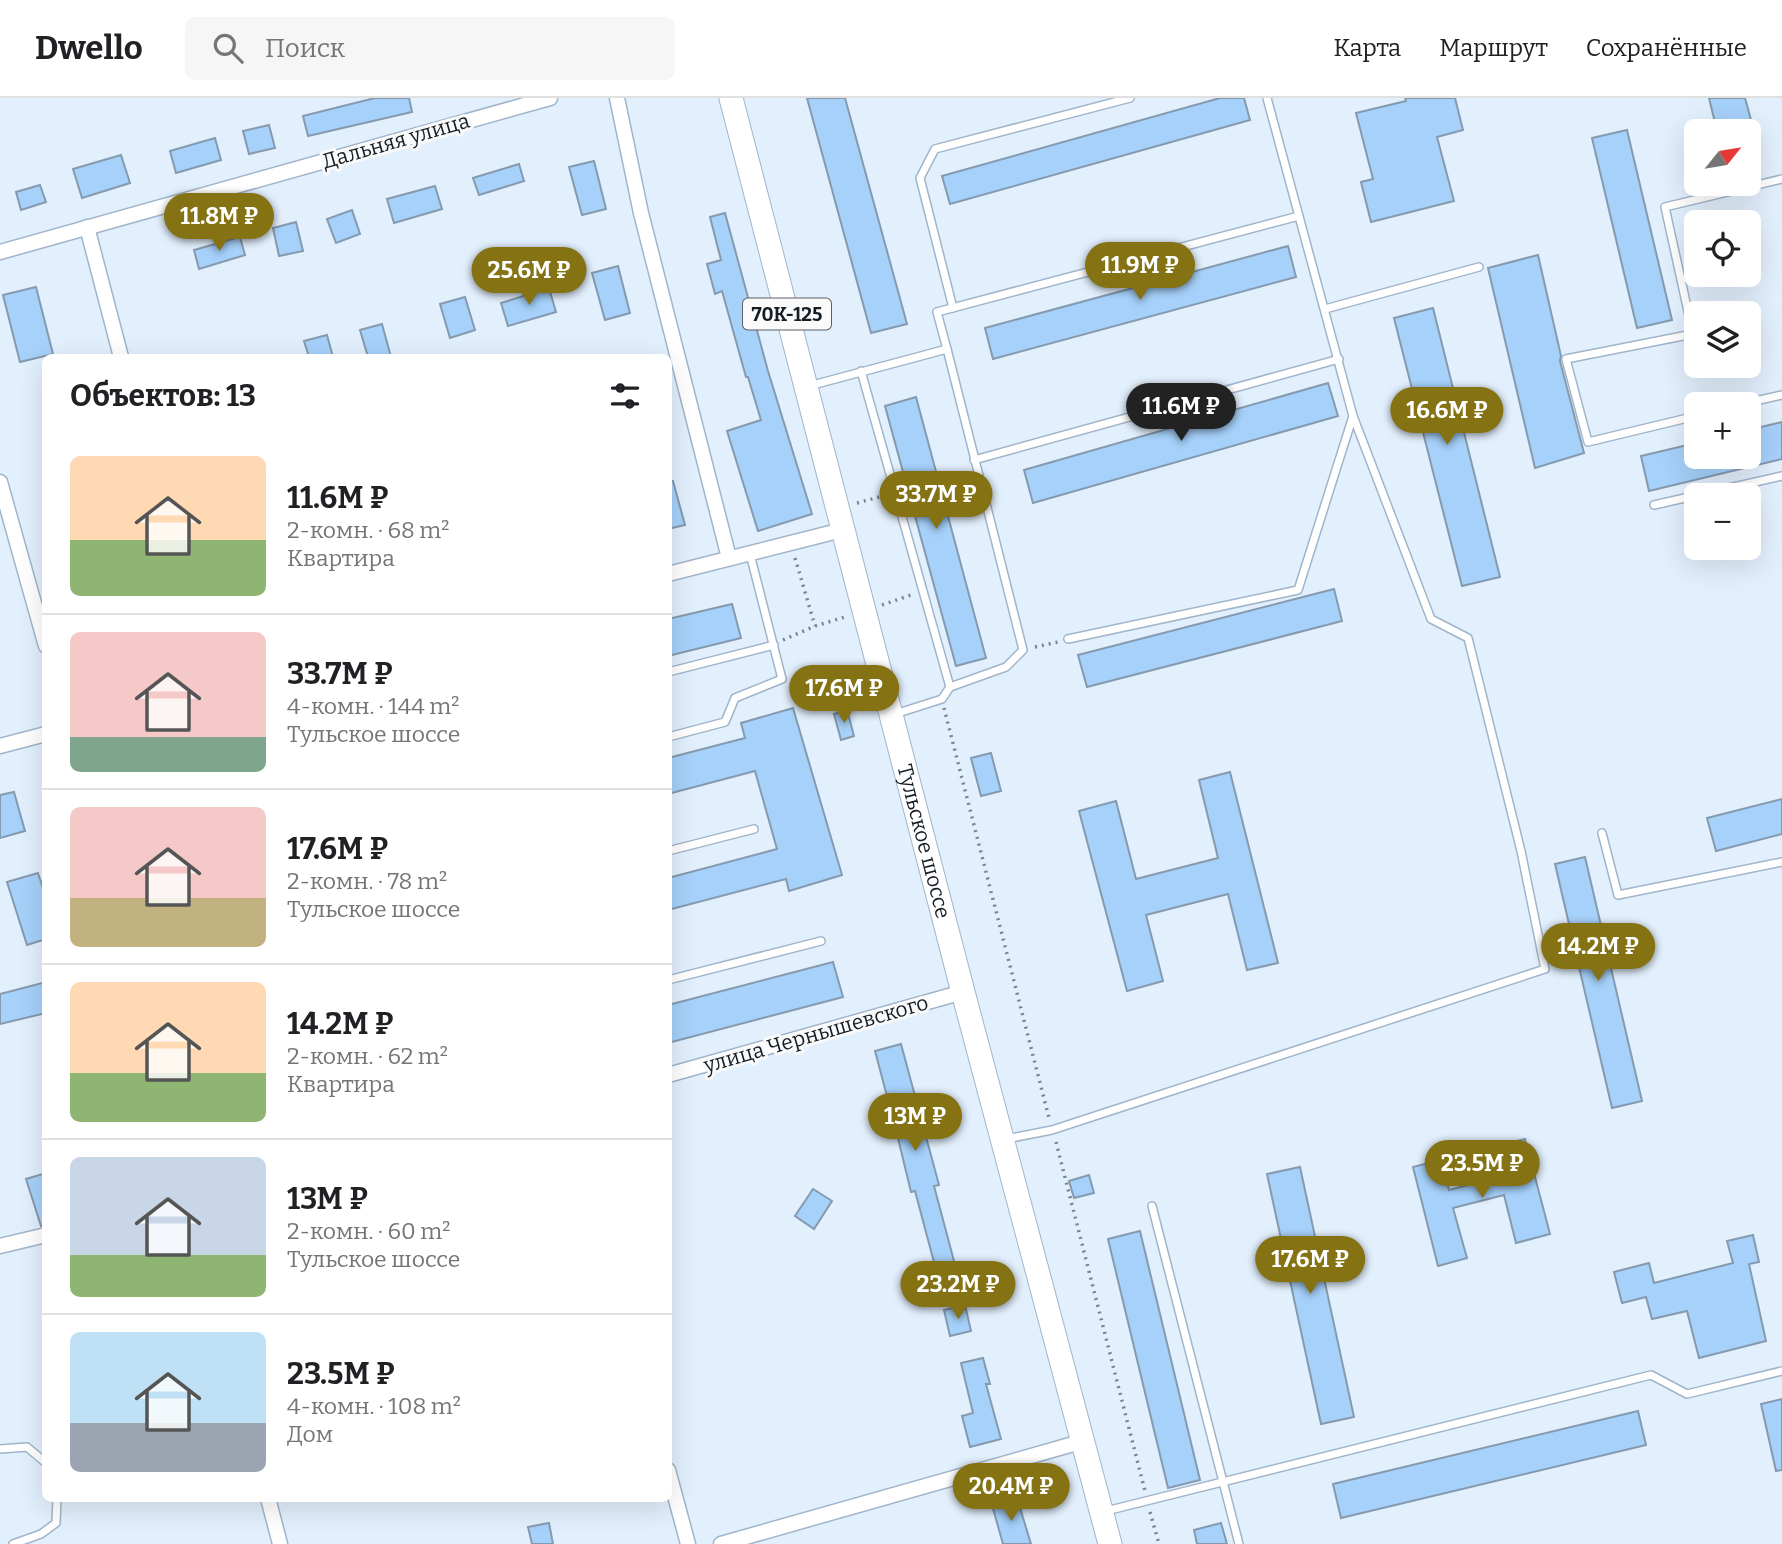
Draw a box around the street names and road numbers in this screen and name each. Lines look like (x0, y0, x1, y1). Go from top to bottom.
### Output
street label: Дальняя улица (319, 107, 473, 174)
road number: 70К-125 (743, 298, 831, 330)
street label: Тульское шоссе (891, 762, 956, 921)
street label: улица Чернышевского (700, 989, 931, 1079)

